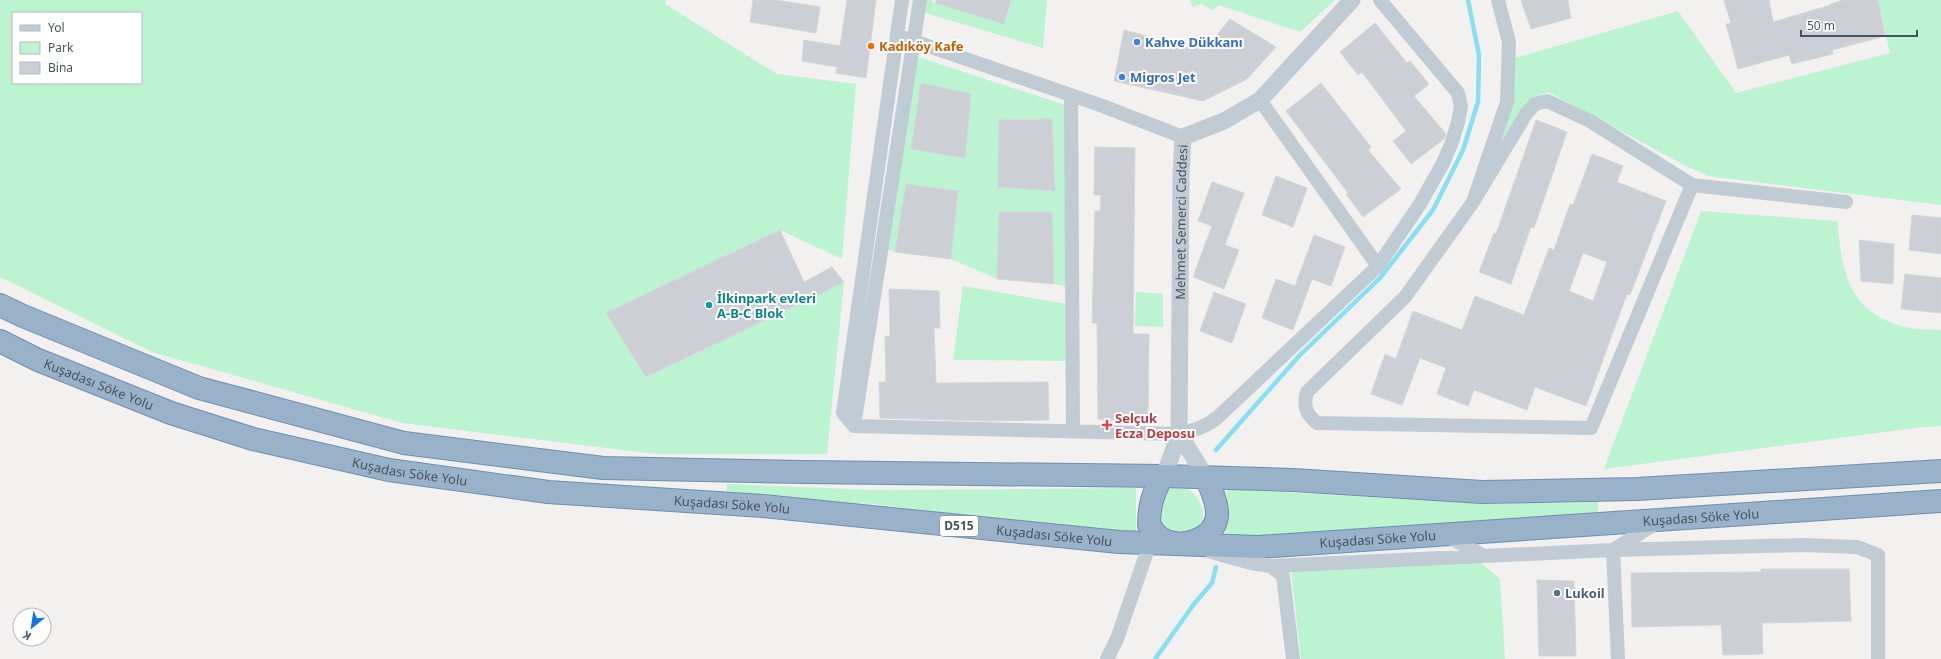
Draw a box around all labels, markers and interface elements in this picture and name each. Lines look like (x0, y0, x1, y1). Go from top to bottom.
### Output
legend (12, 12, 142, 84)
scale bar (1801, 12, 1917, 38)
text: 50 m (1807, 17, 1835, 34)
text: Yol (48, 19, 65, 36)
place label: Kahve Dükkanı (1145, 33, 1243, 51)
place label: Kadıköy Kafe (879, 37, 964, 55)
marker: Kahve Dükkanı (1132, 37, 1142, 47)
text: Park (48, 39, 74, 56)
marker: Kadıköy Kafe (866, 41, 876, 51)
text: Bina (48, 59, 73, 76)
place label: Migros Jet (1130, 68, 1196, 86)
marker: Migros Jet (1117, 72, 1127, 82)
street label: Mehmet Semerci Caddesi (1171, 144, 1192, 300)
place label: İlkinpark evleri A-B-C Blok (717, 289, 816, 322)
marker: İlkinpark evleri A-B-C Blok (704, 300, 714, 310)
street label: Kuşadası Söke Yolu (41, 354, 156, 414)
place label: Selçuk Ecza Deposu (1115, 409, 1195, 442)
marker: Selçuk Ecza Deposu (1102, 420, 1112, 430)
street label: Kuşadası Söke Yolu (350, 453, 469, 490)
street label: Kuşadası Söke Yolu (673, 491, 791, 518)
street label: Kuşadası Söke Yolu (1642, 504, 1760, 530)
road number: D515 (940, 516, 978, 536)
street label: Kuşadası Söke Yolu (995, 521, 1113, 550)
street label: Kuşadası Söke Yolu (1319, 526, 1436, 552)
place label: Lukoil (1565, 584, 1605, 602)
marker: Lukoil (1552, 588, 1562, 598)
north arrow (12, 607, 52, 647)
text: K (19, 627, 34, 644)

